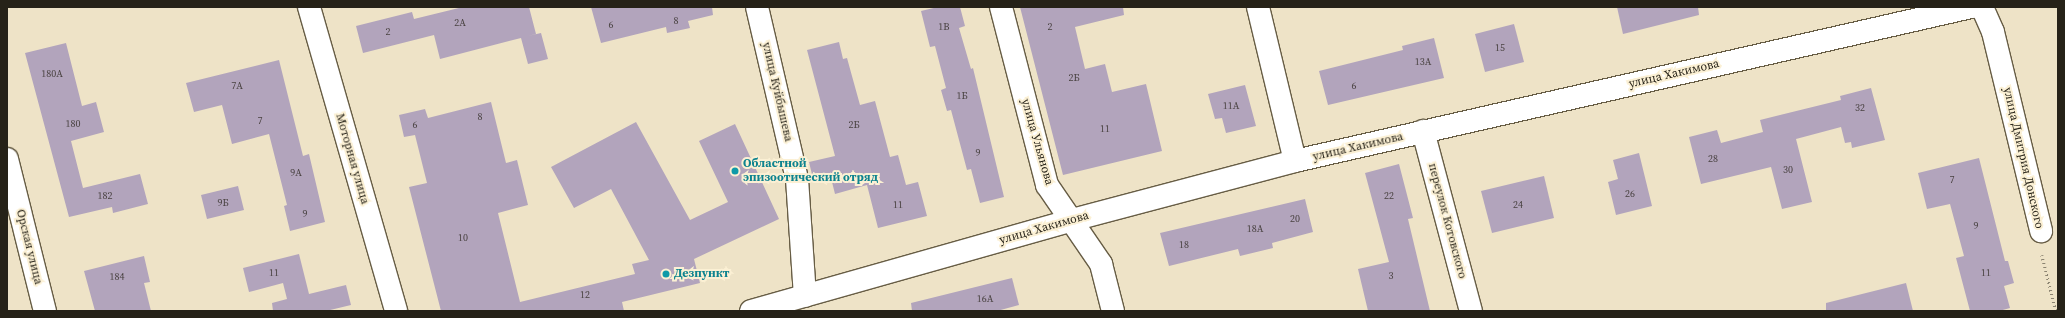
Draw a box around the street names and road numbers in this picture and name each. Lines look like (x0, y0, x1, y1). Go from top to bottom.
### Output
street label: улица Куйбышева (759, 41, 795, 143)
street label: улица Хакимова (1627, 57, 1721, 91)
street label: улица Дмитрия Донского (2000, 86, 2046, 230)
street label: улица Ульянова (1018, 97, 1056, 187)
street label: Моторная улица (332, 112, 372, 206)
street label: улица Хакимова (1311, 130, 1405, 164)
street label: переулок Котовского (1425, 162, 1469, 280)
street label: Орская улица (13, 208, 45, 286)
street label: улица Хакимова (998, 208, 1090, 248)

